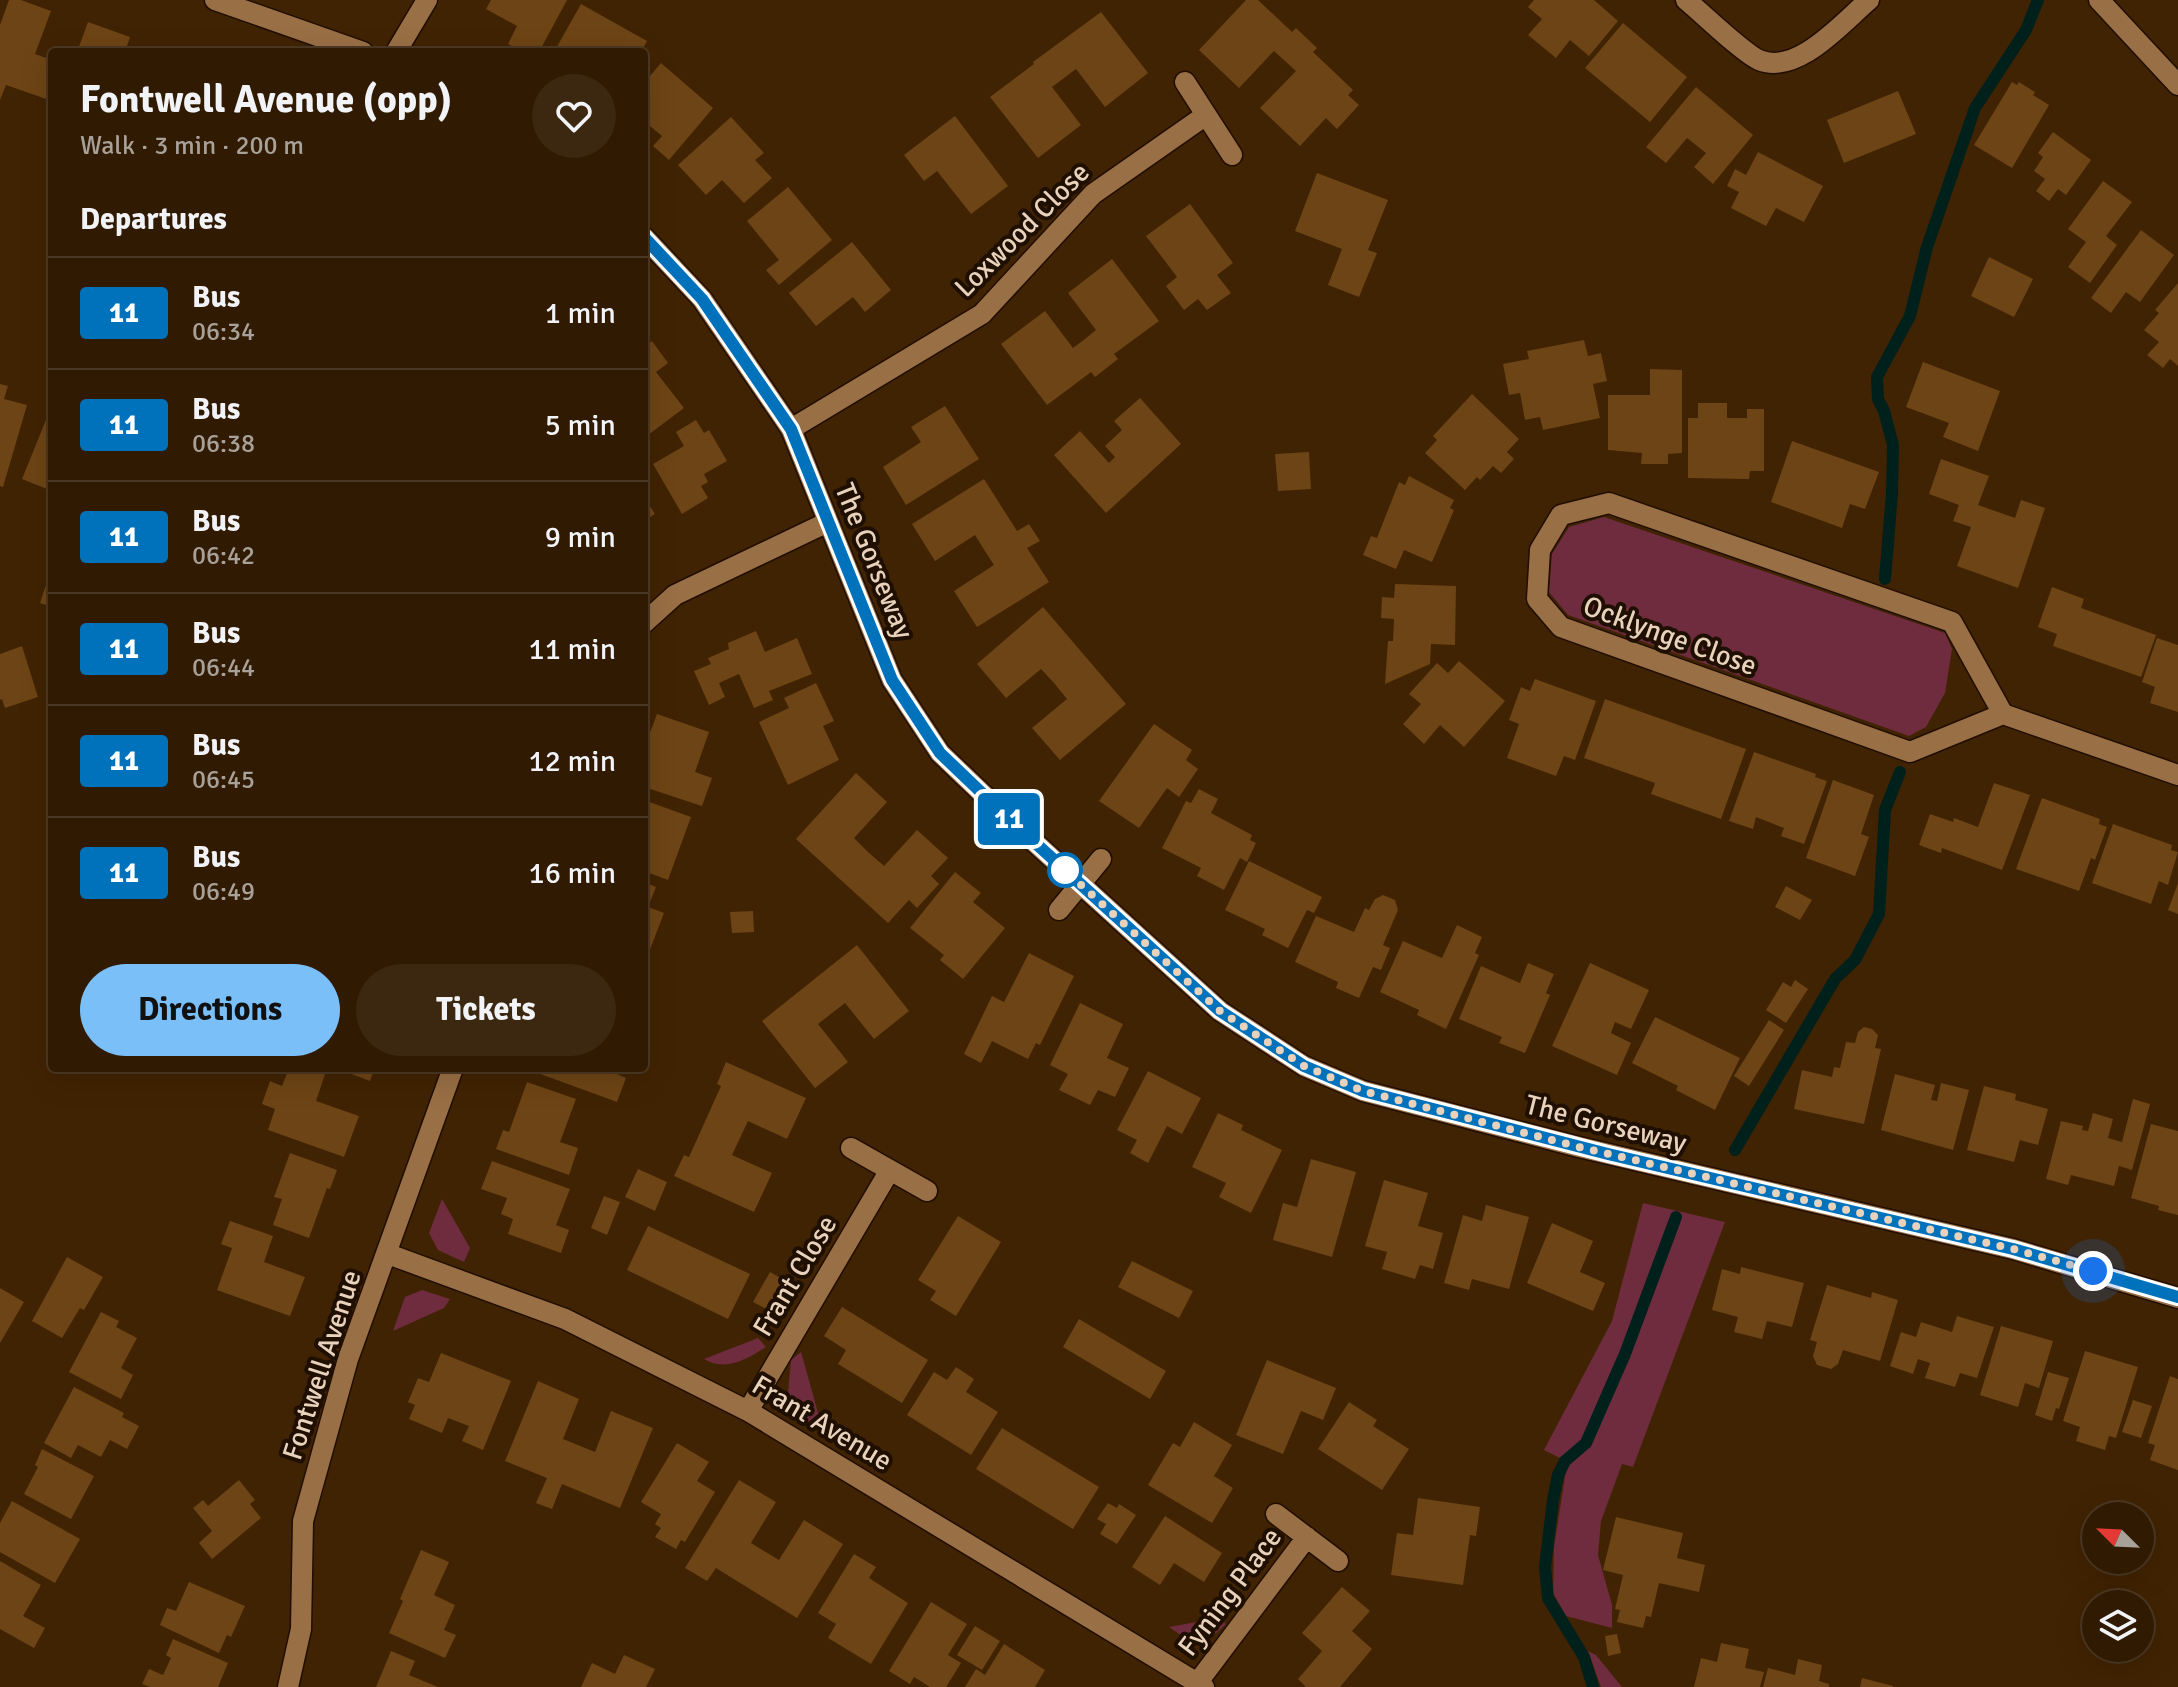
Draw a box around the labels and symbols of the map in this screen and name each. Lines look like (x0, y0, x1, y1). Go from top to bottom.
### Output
street label: Loxwood Close (947, 155, 1097, 305)
street label: The Gorseway (827, 478, 921, 644)
street label: Ocklynge Close (1579, 589, 1761, 683)
line badge: 11 (973, 793, 1045, 845)
unlabelled marker (1048, 853, 1082, 887)
street label: The Gorseway (1522, 1088, 1690, 1160)
street label: Frant Close (746, 1209, 844, 1343)
your location (2073, 1251, 2113, 1291)
street label: Fontwell Avenue (275, 1266, 369, 1464)
street label: Frant Avenue (746, 1368, 898, 1478)
north arrow (2082, 1502, 2154, 1574)
street label: Fyning Place (1171, 1521, 1289, 1663)

